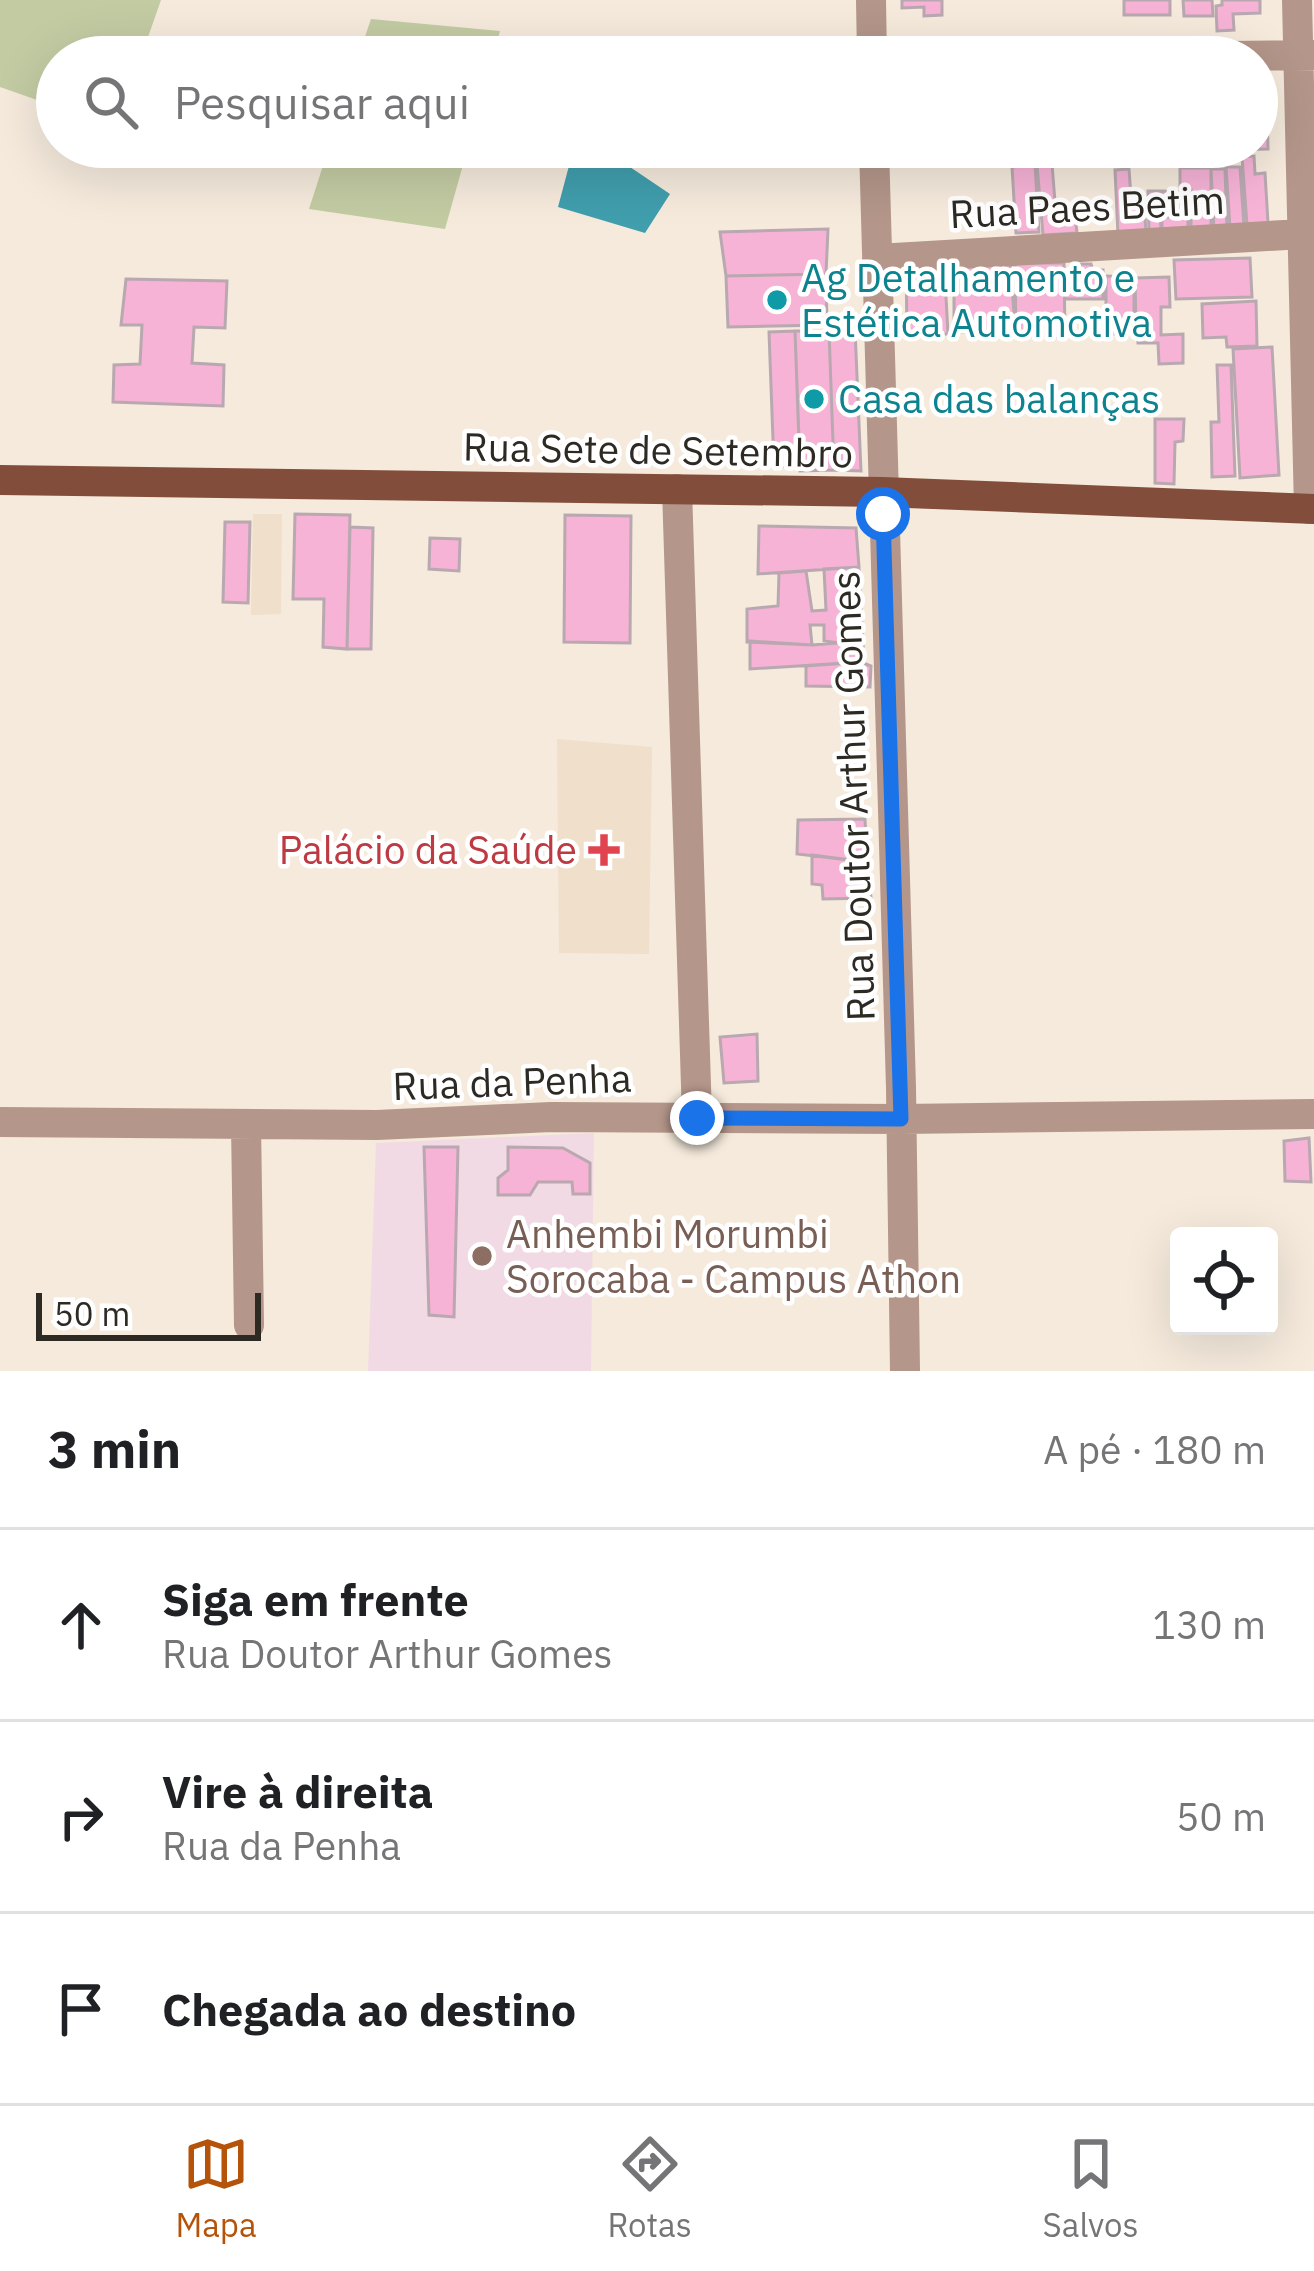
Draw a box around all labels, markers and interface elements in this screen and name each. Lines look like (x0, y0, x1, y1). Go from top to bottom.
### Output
search box (36, 36, 1278, 168)
icon: search (78, 69, 144, 135)
text: Pesquisar aqui (174, 73, 470, 131)
street label: Rua Paes Betim (948, 174, 1226, 239)
place label: Ag Detalhamento e Estética Automotiva (801, 252, 1152, 348)
marker: Ag Detalhamento e Estética Automotiva (764, 287, 790, 313)
place label: Casa das balanças (838, 373, 1160, 424)
marker: Casa das balanças (801, 386, 827, 412)
street label: Rua Sete de Setembro (462, 421, 854, 478)
route start (856, 487, 910, 541)
street label: Rua Doutor Arthur Gomes (819, 570, 886, 1022)
place label: Palácio da Saúde (279, 824, 577, 875)
marker: Palácio da Saúde (588, 834, 620, 866)
street label: Rua da Penha (392, 1052, 632, 1111)
route end (670, 1091, 724, 1145)
place label: Anhembi Morumbi Sorocaba - Campus Athon (506, 1208, 961, 1304)
map controls (1170, 1227, 1278, 1335)
button: locate (1170, 1227, 1278, 1335)
marker: Anhembi Morumbi Sorocaba - Campus Athon (469, 1243, 495, 1269)
scale bar (36, 1287, 261, 1340)
text: 50 m (54, 1292, 130, 1335)
text: 3 min (48, 1416, 181, 1482)
text: A pé · 180 m (1043, 1424, 1266, 1475)
text: Siga em frente (162, 1570, 469, 1628)
icon: ahead (48, 1592, 114, 1658)
text: 130 m (1153, 1599, 1266, 1650)
text: Rua Doutor Arthur Gomes (162, 1628, 613, 1679)
text: Vire à direita (162, 1762, 433, 1820)
icon: right (48, 1784, 114, 1850)
text: 50 m (1176, 1791, 1266, 1842)
text: Rua da Penha (162, 1820, 401, 1871)
icon: arrive (48, 1976, 114, 2042)
text: Chegada ao destino (162, 1980, 576, 2038)
tab: Mapa (175, 2131, 257, 2246)
tab: Rotas (607, 2131, 692, 2246)
tab: Salvos (1043, 2131, 1139, 2246)

